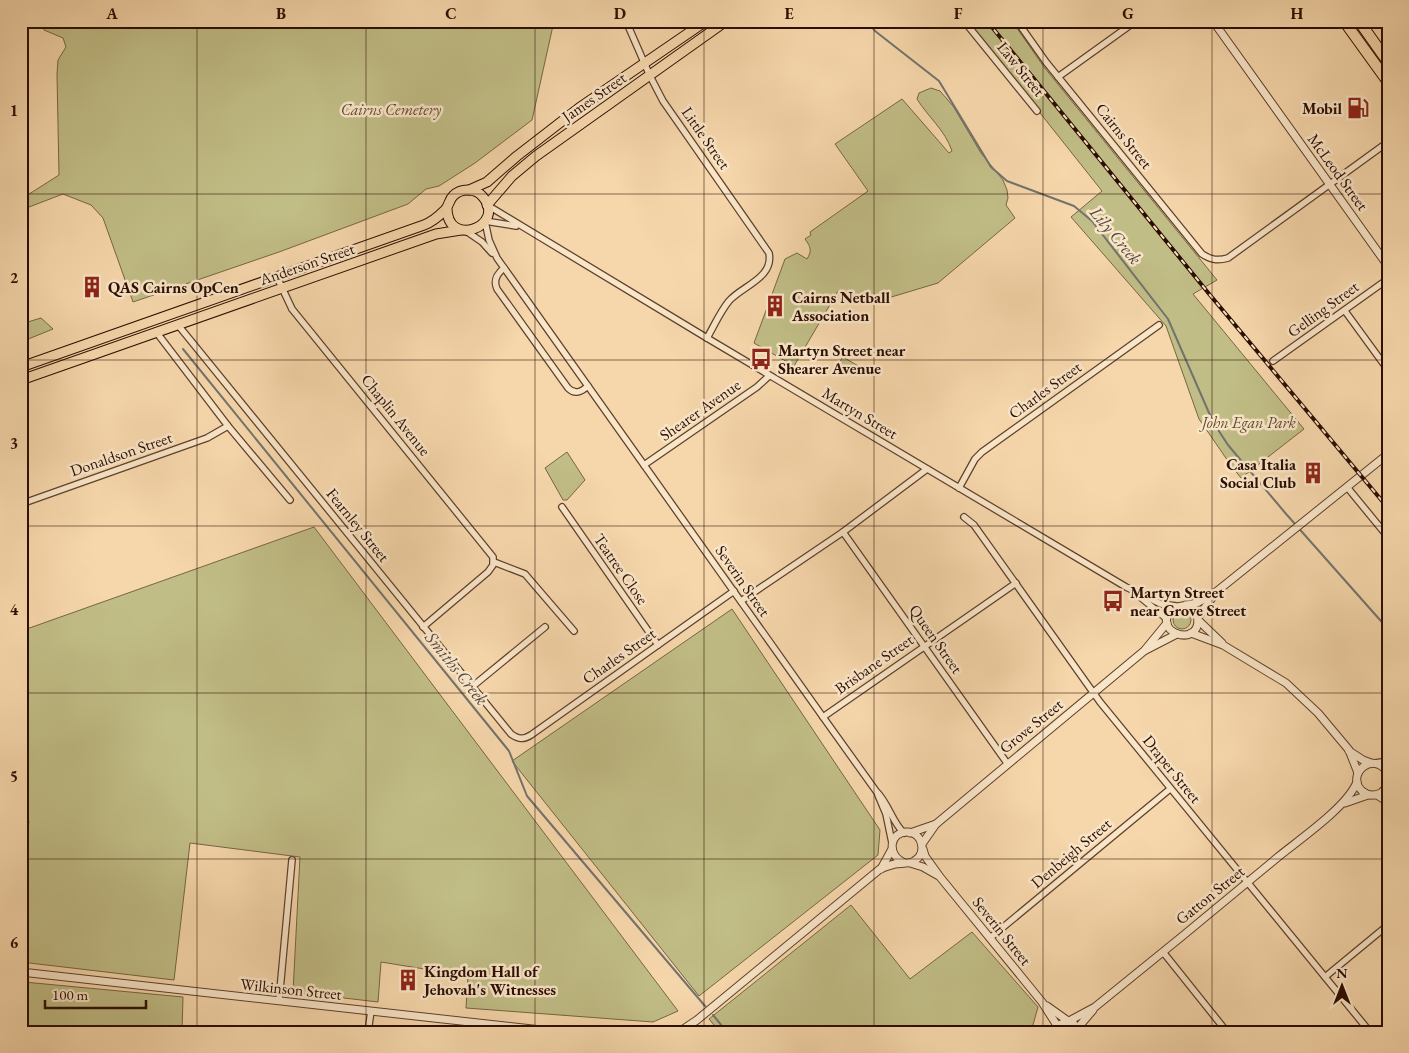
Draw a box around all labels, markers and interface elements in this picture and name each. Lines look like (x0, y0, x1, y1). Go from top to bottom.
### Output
text: A (105, 3, 118, 24)
text: B (276, 3, 286, 24)
text: C (445, 3, 457, 24)
text: D (614, 3, 626, 24)
text: E (784, 3, 794, 24)
text: F (954, 3, 963, 24)
text: G (1122, 3, 1134, 24)
text: H (1291, 3, 1304, 24)
street label: Law Street (992, 37, 1050, 101)
street label: James Street (556, 67, 630, 128)
fuel station icon: Mobil (1345, 95, 1371, 121)
place label: Mobil (1302, 98, 1342, 119)
park label: Cairns Cemetery (341, 99, 442, 120)
street label: Cairns Street (1091, 99, 1157, 173)
text: 1 (10, 100, 18, 121)
street label: Little Street (677, 103, 735, 173)
street label: McLeod Street (1303, 129, 1373, 215)
water label: Lily Creek (1083, 200, 1147, 270)
street label: Anderson Street (256, 238, 357, 290)
text: 2 (10, 267, 19, 288)
building icon: QAS Cairns OpCen (79, 274, 105, 300)
street label: Gelling Street (1283, 276, 1363, 342)
place label: QAS Cairns OpCen (108, 277, 239, 298)
place label: Cairns Netball Association (791, 287, 891, 326)
building icon: Cairns Netball Association (762, 293, 788, 319)
place label: Martyn Street near Shearer Avenue (778, 340, 906, 379)
bus stop icon: Martyn Street near Shearer Avenue (748, 346, 774, 372)
street label: Charles Street (1004, 357, 1086, 423)
street label: Chaplin Avenue (357, 370, 435, 460)
street label: Shearer Avenue (655, 374, 745, 446)
street label: Martyn Street (818, 382, 902, 444)
park label: John Egan Park (1199, 412, 1297, 433)
street label: Donaldson Street (67, 427, 175, 481)
text: 3 (10, 433, 18, 454)
place label: Casa Italia Social Club (1220, 454, 1297, 493)
building icon: Casa Italia Social Club (1300, 460, 1326, 486)
street label: Fearnley Street (322, 484, 394, 566)
street label: Teatree Close (589, 529, 653, 609)
street label: Severin Street (711, 541, 775, 621)
place label: Martyn Street near Grove Street (1130, 582, 1246, 621)
bus stop icon: Martyn Street near Grove Street (1100, 588, 1126, 614)
text: 4 (10, 599, 19, 620)
street label: Queen Street (905, 600, 967, 678)
street label: Charles Street (578, 623, 660, 689)
water label: Smiths Creek (420, 626, 494, 710)
street label: Brisbane Street (831, 629, 917, 699)
street label: Grove Street (995, 694, 1067, 758)
street label: Draper Street (1138, 731, 1206, 807)
text: 5 (10, 766, 18, 787)
street label: Denbeigh Street (1026, 813, 1116, 893)
street label: Gatton Street (1171, 861, 1249, 929)
street label: Severin Street (968, 892, 1036, 970)
text: 6 (10, 932, 19, 953)
north arrow (1316, 960, 1366, 1010)
place label: Kingdom Hall of Jehovah's Witnesses (422, 961, 556, 1000)
text: N (1336, 964, 1348, 982)
building icon: Kingdom Hall of Jehovah's Witnesses (395, 967, 421, 993)
street label: Wilkinson Street (239, 973, 343, 1005)
scale bar (45, 978, 146, 1010)
text: 100 m (52, 985, 89, 1004)

